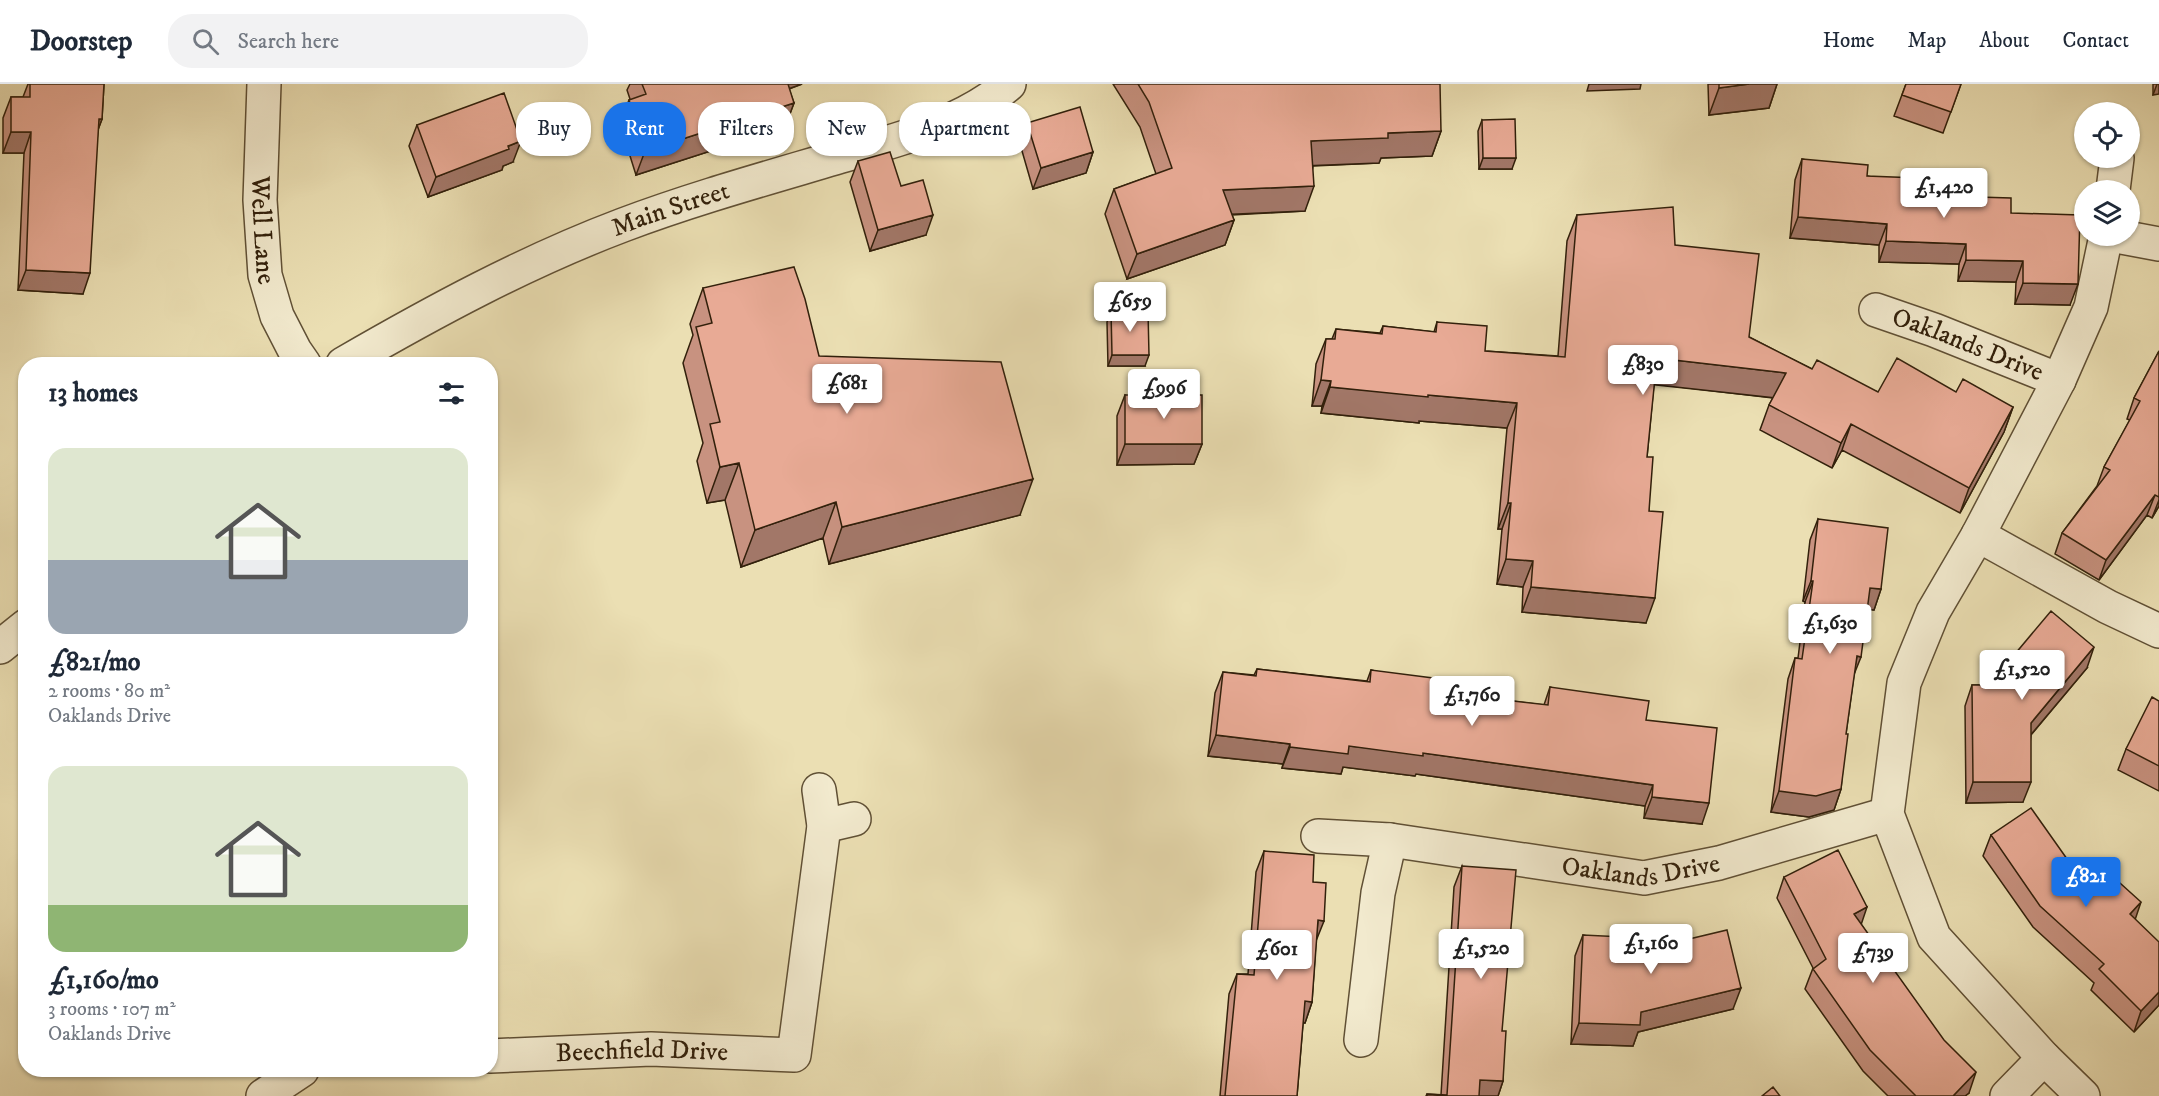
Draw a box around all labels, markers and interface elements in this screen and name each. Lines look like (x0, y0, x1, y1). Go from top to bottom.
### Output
search box (168, 14, 588, 68)
text: Doorstep (30, 24, 132, 59)
icon: search (189, 25, 222, 58)
text: Search here (237, 28, 339, 55)
text: Home (1823, 28, 1875, 54)
text: Map (1908, 28, 1946, 54)
text: About (1979, 28, 2030, 54)
text: Contact (2063, 28, 2129, 54)
chip: Buy (516, 102, 591, 156)
chip: Rent (603, 102, 686, 156)
chip: Filters (698, 102, 794, 156)
chip: New (806, 102, 887, 156)
chip: Apartment (899, 102, 1031, 156)
map controls (2074, 102, 2140, 246)
button: locate (2074, 102, 2140, 168)
pin: £1,420 (1895, 168, 1993, 219)
street label: Well Lane (243, 174, 283, 288)
street label: Main Street (607, 174, 733, 244)
text: £1,420 (1914, 175, 1974, 200)
button: layers (2074, 180, 2140, 246)
pin: £659 (1094, 282, 1166, 333)
text: £659 (1108, 289, 1152, 314)
street label: Oaklands Drive (1888, 300, 2048, 389)
pin: £830 (1607, 345, 1679, 396)
text: £830 (1622, 352, 1664, 377)
pin: £681 (811, 364, 883, 415)
pin: £996 (1128, 369, 1200, 420)
text: £681 (826, 371, 868, 396)
text: £996 (1142, 376, 1186, 401)
text: 13 homes (48, 377, 138, 410)
icon: filters (435, 377, 468, 410)
icon: home (204, 487, 312, 595)
pin: £1,630 (1781, 604, 1879, 655)
text: £1,630 (1802, 611, 1858, 636)
text: £821/mo (48, 646, 141, 679)
pin: £1,520 (1973, 650, 2071, 701)
text: £1,520 (1994, 657, 2050, 682)
pin: £1,760 (1423, 676, 1521, 727)
text: 2 rooms · 80 m² (48, 679, 170, 704)
text: £1,760 (1444, 683, 1500, 708)
text: Oaklands Drive (48, 704, 171, 729)
icon: home (204, 805, 312, 913)
street label: Oaklands Drive (1560, 847, 1723, 895)
pin: £821 (2050, 857, 2122, 908)
text: £821 (2065, 864, 2107, 889)
pin: £1,160 (1602, 924, 1700, 975)
pin: £1,520 (1432, 929, 1530, 980)
pin: £601 (1241, 930, 1313, 981)
text: £1,160 (1623, 931, 1679, 956)
pin: £739 (1837, 933, 1909, 984)
text: £1,520 (1453, 936, 1509, 961)
text: £601 (1256, 937, 1298, 962)
text: £739 (1852, 940, 1894, 965)
text: £1,160/mo (48, 964, 159, 997)
text: 3 rooms · 107 m² (48, 997, 176, 1022)
text: Oaklands Drive (48, 1022, 171, 1047)
street label: Beechfield Drive (555, 1032, 729, 1070)

